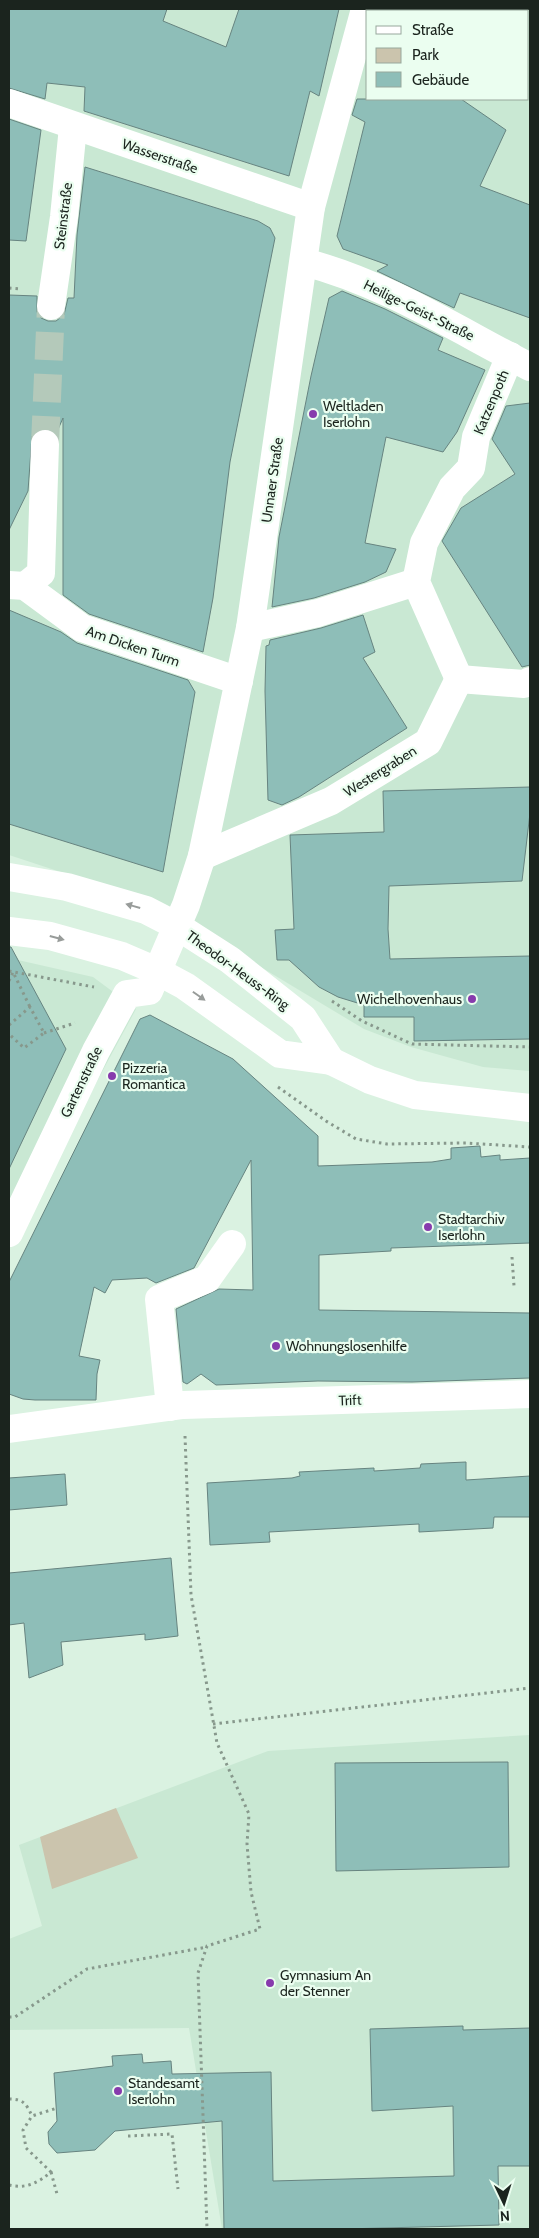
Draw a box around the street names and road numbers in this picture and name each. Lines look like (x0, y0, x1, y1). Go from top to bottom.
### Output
street label: Wasserstraße (120, 135, 200, 177)
street label: Steinstraße (50, 181, 76, 251)
street label: Heilige-Geist-Straße (361, 275, 477, 345)
street label: Katzenpoth (469, 367, 513, 437)
street label: Unnaer Straße (257, 436, 287, 524)
street label: Am Dicken Turm (84, 622, 182, 670)
street label: Westergraben (340, 741, 420, 801)
street label: Theodor-Heuss-Ring (183, 927, 294, 1014)
street label: Gartenstraße (56, 1043, 106, 1121)
street label: Trift (338, 1391, 362, 1409)

